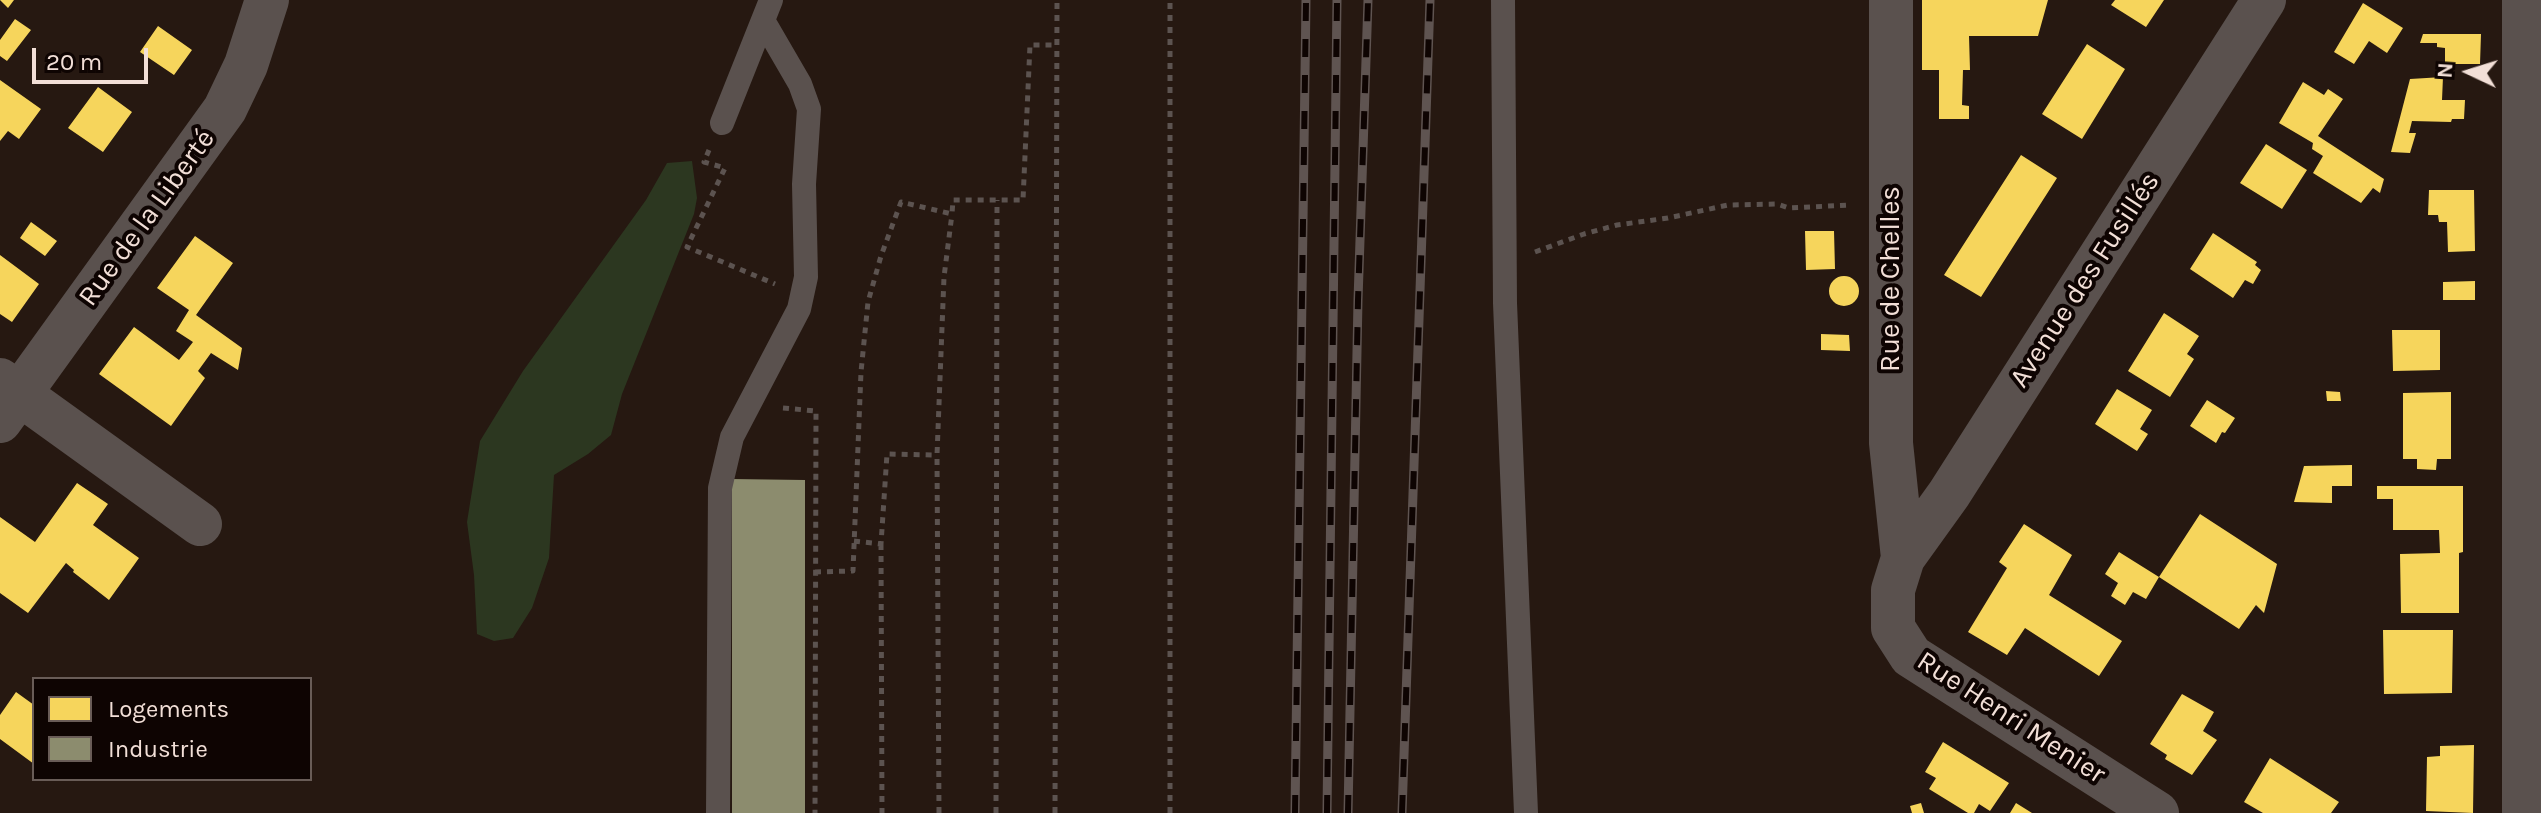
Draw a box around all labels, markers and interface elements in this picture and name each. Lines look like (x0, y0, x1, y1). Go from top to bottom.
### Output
scale bar (36, 32, 152, 82)
north arrow (2429, 32, 2509, 112)
text: 20 m (46, 48, 102, 76)
text: N (2432, 62, 2459, 79)
street label: Rue de la Liberté (72, 123, 222, 313)
street label: Avenue des Fusillés (2003, 166, 2167, 394)
street label: Rue de Chelles (1874, 186, 1908, 372)
street label: Rue Henri Menier (1910, 645, 2112, 791)
legend (32, 677, 312, 781)
text: Logements (108, 695, 229, 723)
text: Industrie (108, 735, 208, 763)

